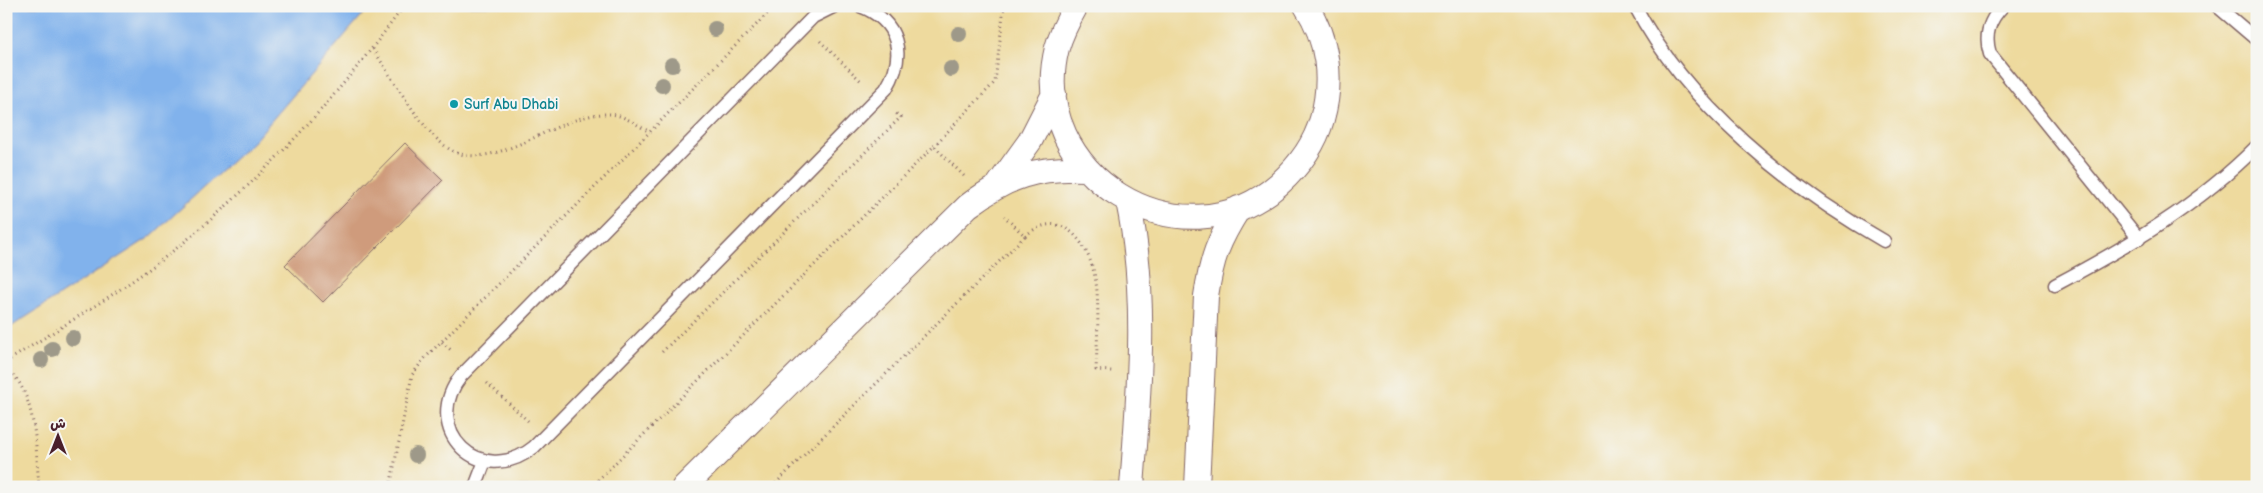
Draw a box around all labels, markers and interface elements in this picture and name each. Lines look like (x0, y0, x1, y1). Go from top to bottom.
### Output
place label: Surf Abu Dhabi (464, 96, 558, 113)
marker: Surf Abu Dhabi (448, 98, 460, 110)
north arrow (32, 410, 82, 460)
text: ش (50, 415, 66, 432)

